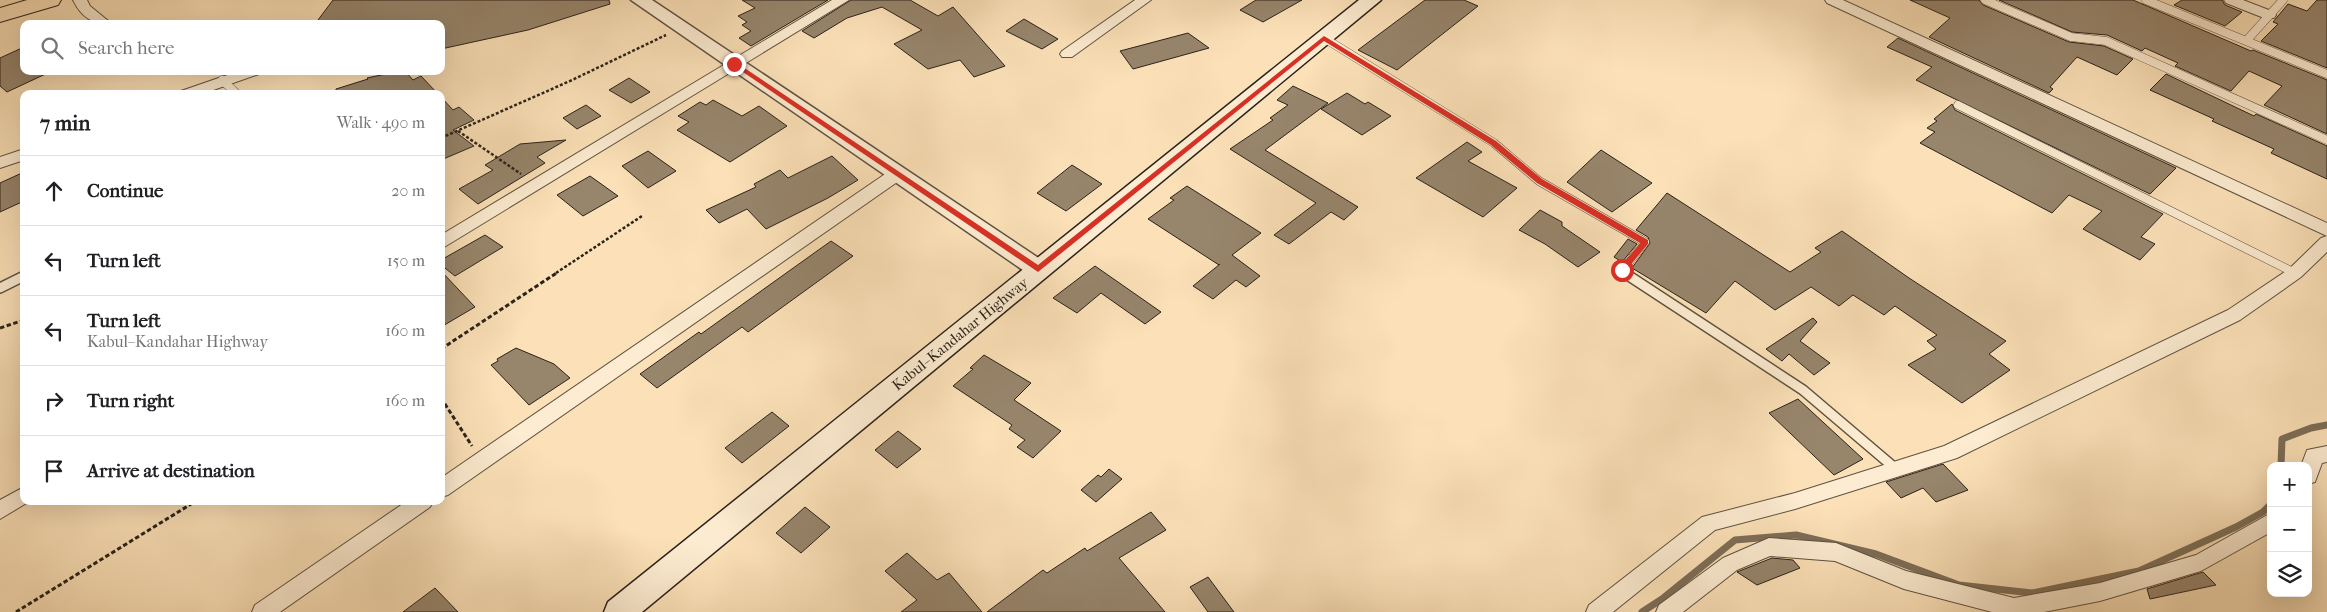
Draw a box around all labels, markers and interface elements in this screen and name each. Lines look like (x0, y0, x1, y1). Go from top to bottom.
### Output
search box (20, 20, 445, 75)
icon: search (38, 34, 66, 62)
text: Search here (78, 37, 174, 59)
route end (723, 53, 746, 76)
text: 7 min (40, 111, 91, 135)
text: Walk · 490 m (337, 113, 425, 132)
icon: ahead (40, 177, 68, 205)
text: Continue (87, 180, 163, 202)
text: 20 m (391, 181, 425, 200)
icon: left (40, 247, 68, 275)
text: Turn left (87, 250, 161, 272)
text: 150 m (387, 251, 425, 270)
route start (1611, 259, 1634, 282)
street label: Kabul–Kandahar Highway (888, 273, 1032, 394)
text: Turn left (87, 310, 161, 332)
icon: left (40, 317, 68, 345)
text: 160 m (385, 321, 425, 340)
text: Kabul–Kandahar Highway (87, 332, 268, 351)
icon: right (40, 387, 68, 415)
text: Turn right (87, 390, 174, 412)
text: 160 m (385, 391, 425, 410)
icon: arrive (40, 457, 68, 485)
text: Arrive at destination (87, 460, 255, 482)
map controls (2267, 462, 2312, 597)
button: + (2267, 462, 2312, 507)
button: − (2267, 507, 2312, 552)
button: layers (2267, 552, 2312, 597)

